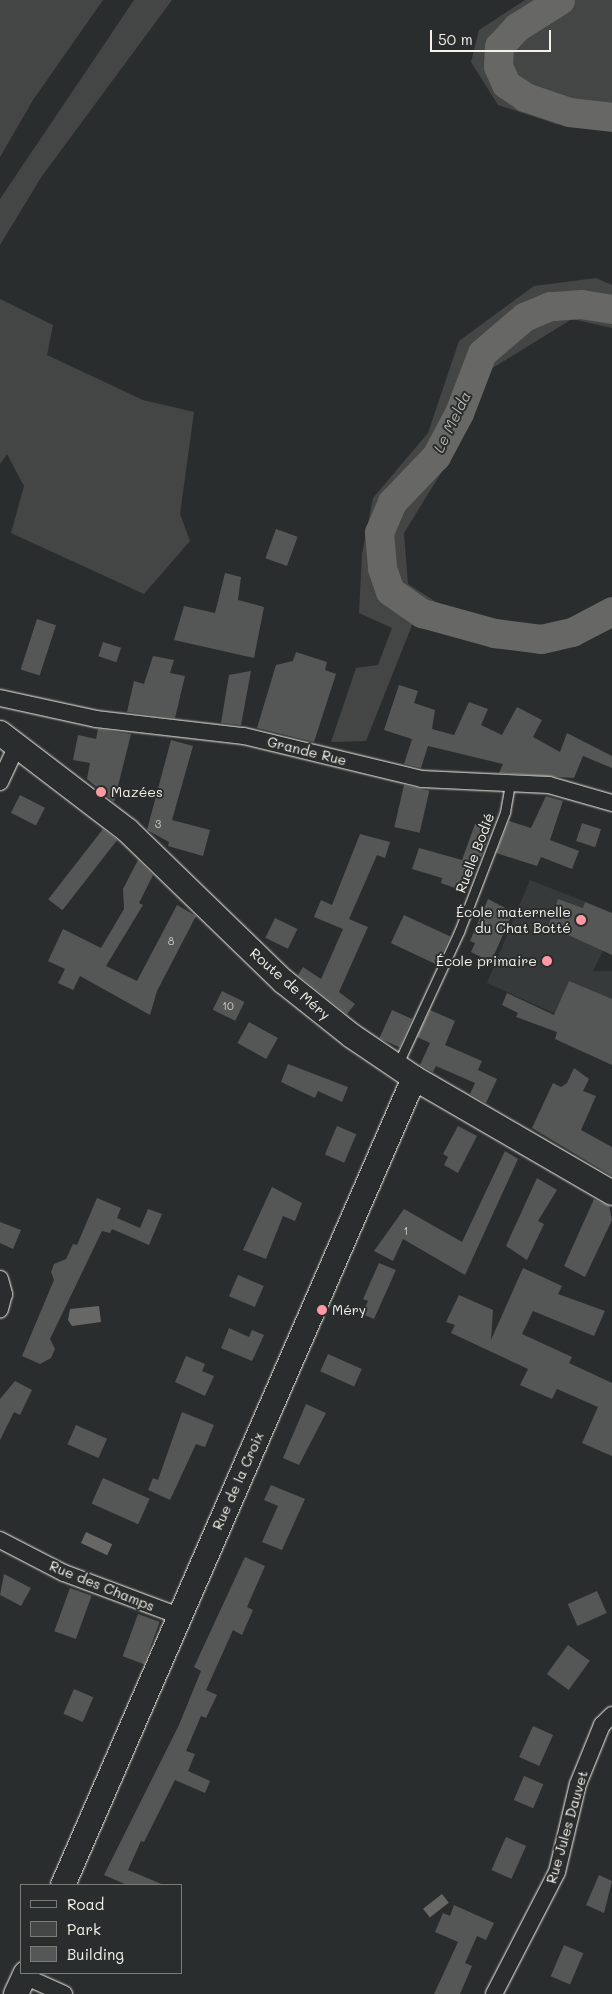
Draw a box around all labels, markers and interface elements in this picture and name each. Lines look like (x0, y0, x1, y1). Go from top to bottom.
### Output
scale bar (432, 20, 553, 52)
text: 50 m (438, 29, 473, 49)
water label: Le Melda (429, 388, 475, 456)
street label: Grande Rue (266, 733, 348, 769)
place label: Mazées (111, 784, 163, 800)
marker: Mazées (95, 786, 107, 798)
street label: Ruelle Bodié (452, 811, 498, 895)
house number: 3 (155, 817, 161, 831)
place label: École maternelle du Chat Botté (456, 904, 571, 936)
marker: École maternelle du Chat Botté (575, 914, 587, 926)
house number: 8 (168, 934, 174, 948)
street label: Route de Méry (247, 945, 333, 1023)
place label: École primaire (436, 953, 537, 969)
marker: École primaire (541, 955, 553, 967)
house number: 10 (222, 999, 234, 1013)
house number: 1 (404, 1224, 408, 1238)
place label: Méry (332, 1302, 366, 1318)
marker: Méry (316, 1304, 328, 1316)
street label: Rue de la Croix (209, 1430, 267, 1532)
street label: Rue des Champs (47, 1557, 157, 1615)
street label: Rue Jules Dauvet (543, 1769, 591, 1885)
legend (20, 1884, 182, 1974)
text: Road (67, 1894, 104, 1914)
text: Park (67, 1919, 101, 1939)
text: Building (67, 1944, 124, 1964)

